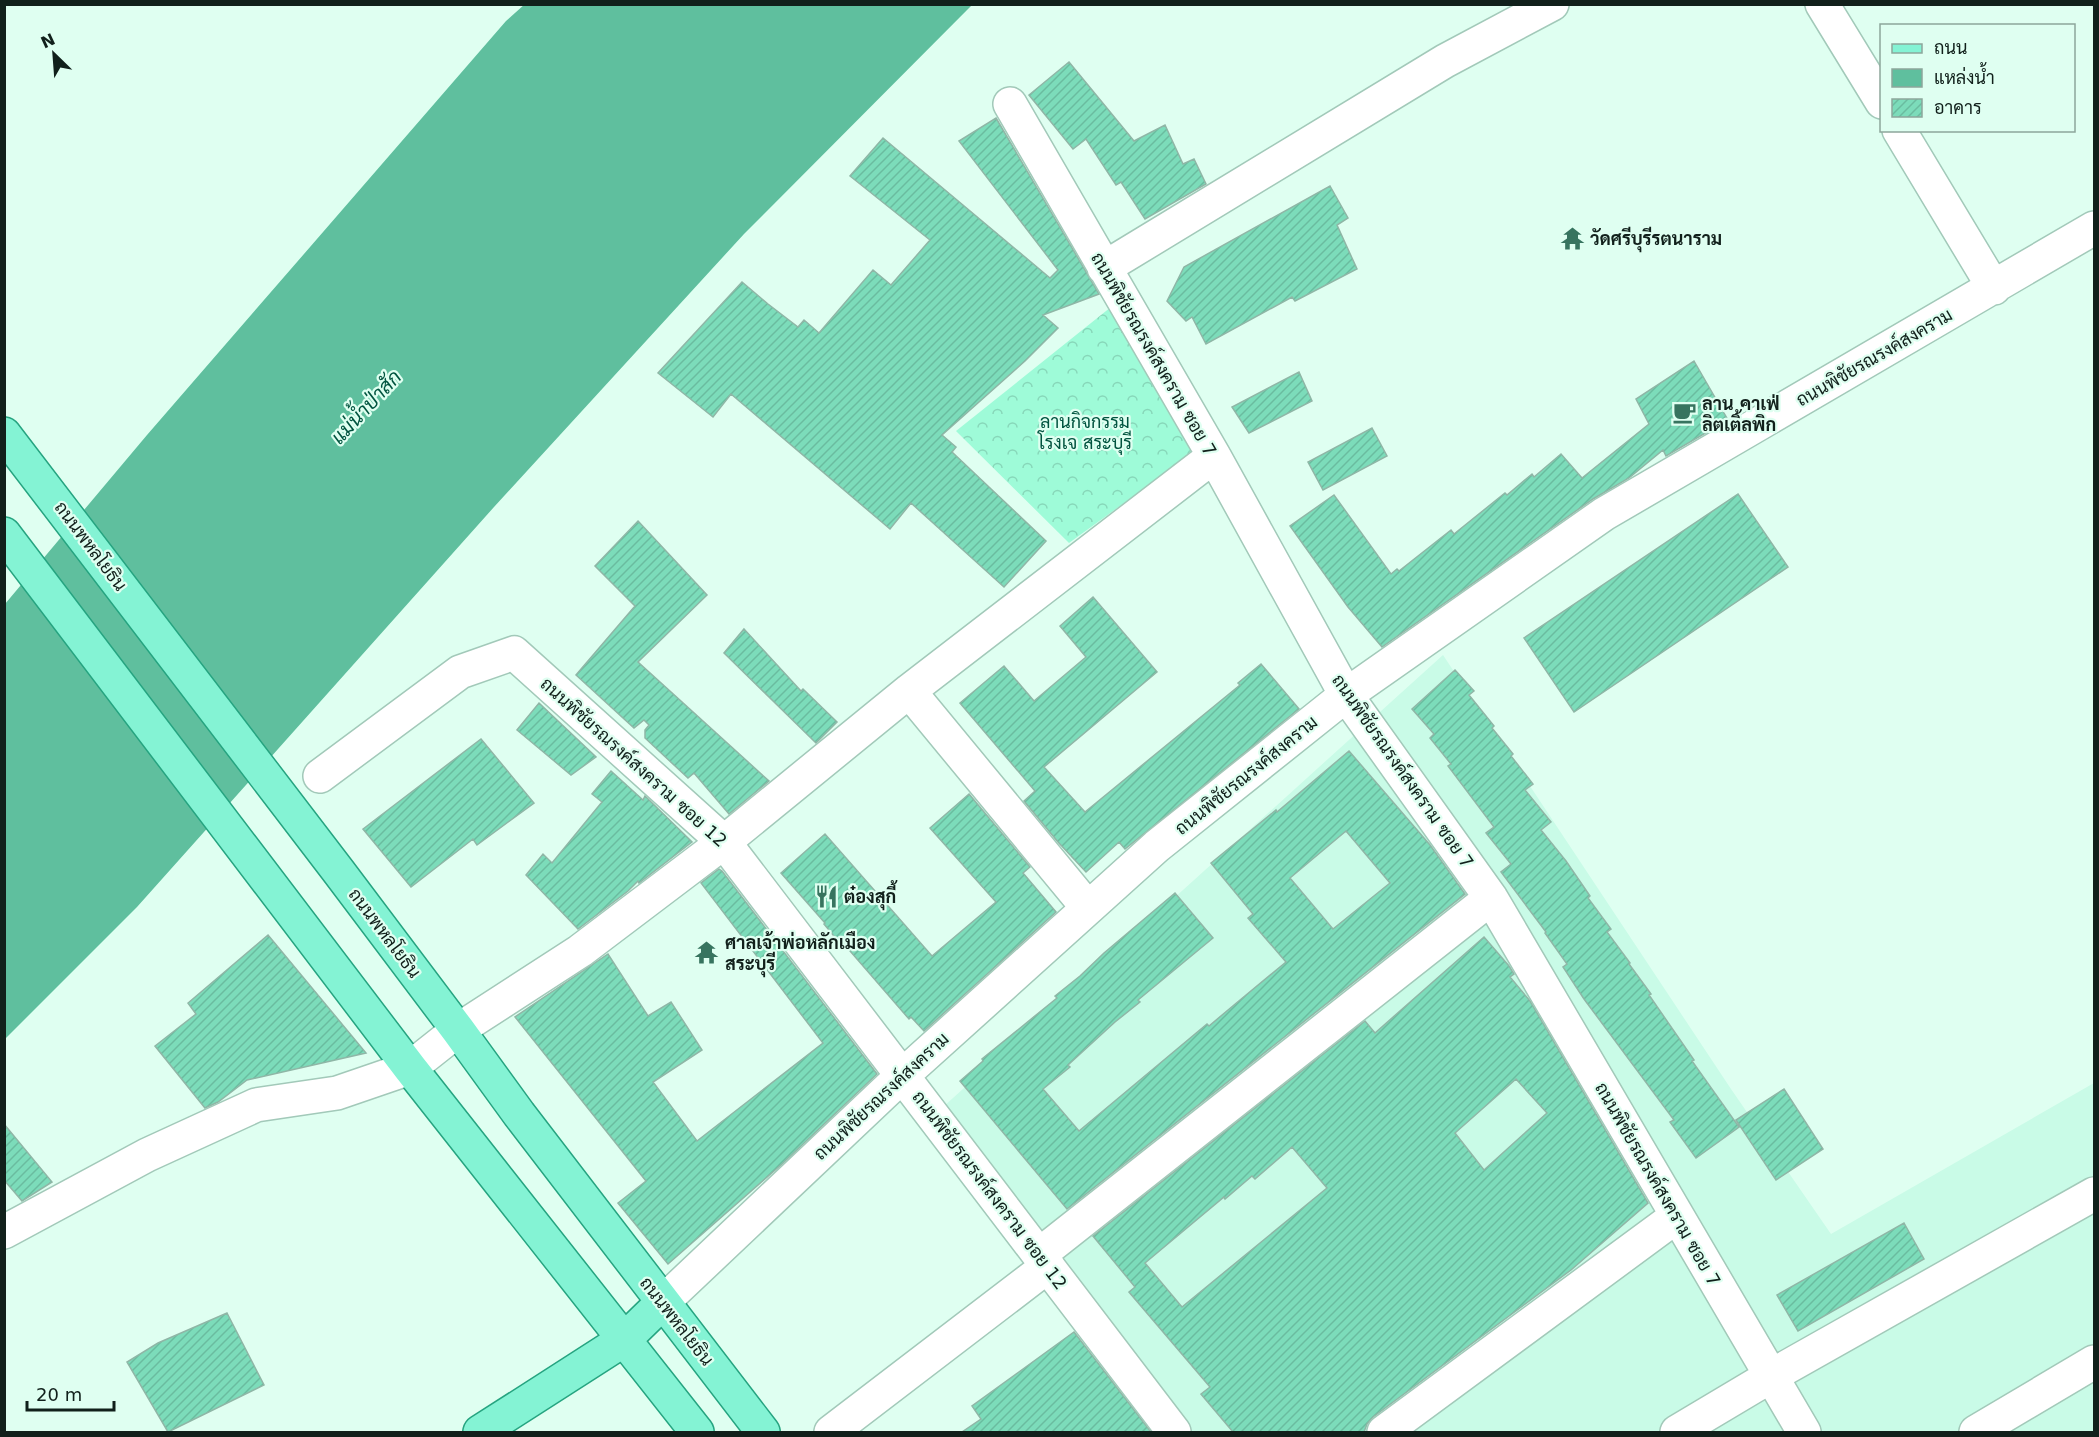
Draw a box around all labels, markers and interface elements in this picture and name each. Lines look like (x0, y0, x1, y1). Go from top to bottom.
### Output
north arrow (24, 24, 84, 84)
legend (1880, 24, 2075, 132)
text: N (38, 29, 58, 52)
text: ถนน (1934, 37, 1967, 58)
text: แหล่งน้ำ (1934, 62, 1995, 88)
text: อาคาร (1934, 97, 1982, 118)
temple icon: วัดศรีบุรีรตนาราม (1559, 225, 1585, 251)
place label: วัดศรีบุรีรตนาราม (1590, 226, 1722, 253)
street label: ถนนพิชัยรณรงค์สงคราม ซอย 7 (1087, 247, 1223, 460)
street label: ถนนพิชัยรณรงค์สงคราม (1791, 302, 1956, 410)
water label: แม่น้ำป่าสัก (321, 361, 406, 449)
place label: ลาน คาเฟ่ ลิตเติ้ลพิก (1702, 393, 1780, 435)
cafe icon: ลาน คาเฟ่ ลิตเติ้ลพิก (1671, 400, 1697, 426)
park label: ลานกิจกรรม โรงเจ สระบุรี (1037, 411, 1132, 455)
street label: ถนนพหลโยธิน (51, 496, 133, 595)
street label: ถนนพิชัยรณรงค์สงคราม ซอย 7 (1328, 669, 1480, 872)
street label: ถนนพิชัยรณรงค์สงคราม ซอย 12 (537, 671, 733, 851)
street label: ถนนพิชัยรณรงค์สงคราม (1169, 710, 1321, 839)
place label: ต๋องสุกี้ (844, 880, 898, 911)
street label: ถนนพหลโยธิน (345, 883, 427, 982)
restaurant icon: ต๋องสุกี้ (813, 883, 839, 909)
place label: ศาลเจ้าพ่อหลักเมือง สระบุรี (725, 931, 876, 978)
temple icon: ศาลเจ้าพ่อหลักเมือง สระบุรี (694, 939, 720, 965)
street label: ถนนพิชัยรณรงค์สงคราม (808, 1027, 953, 1164)
street label: ถนนพิชัยรณรงค์สงคราม ซอย 7 (1591, 1077, 1727, 1290)
street label: ถนนพิชัยรณรงค์สงคราม ซอย 12 (908, 1085, 1073, 1293)
street label: ถนนพหลโยธิน (636, 1271, 720, 1369)
scale bar (27, 1374, 114, 1412)
text: 20 m (36, 1384, 82, 1405)

